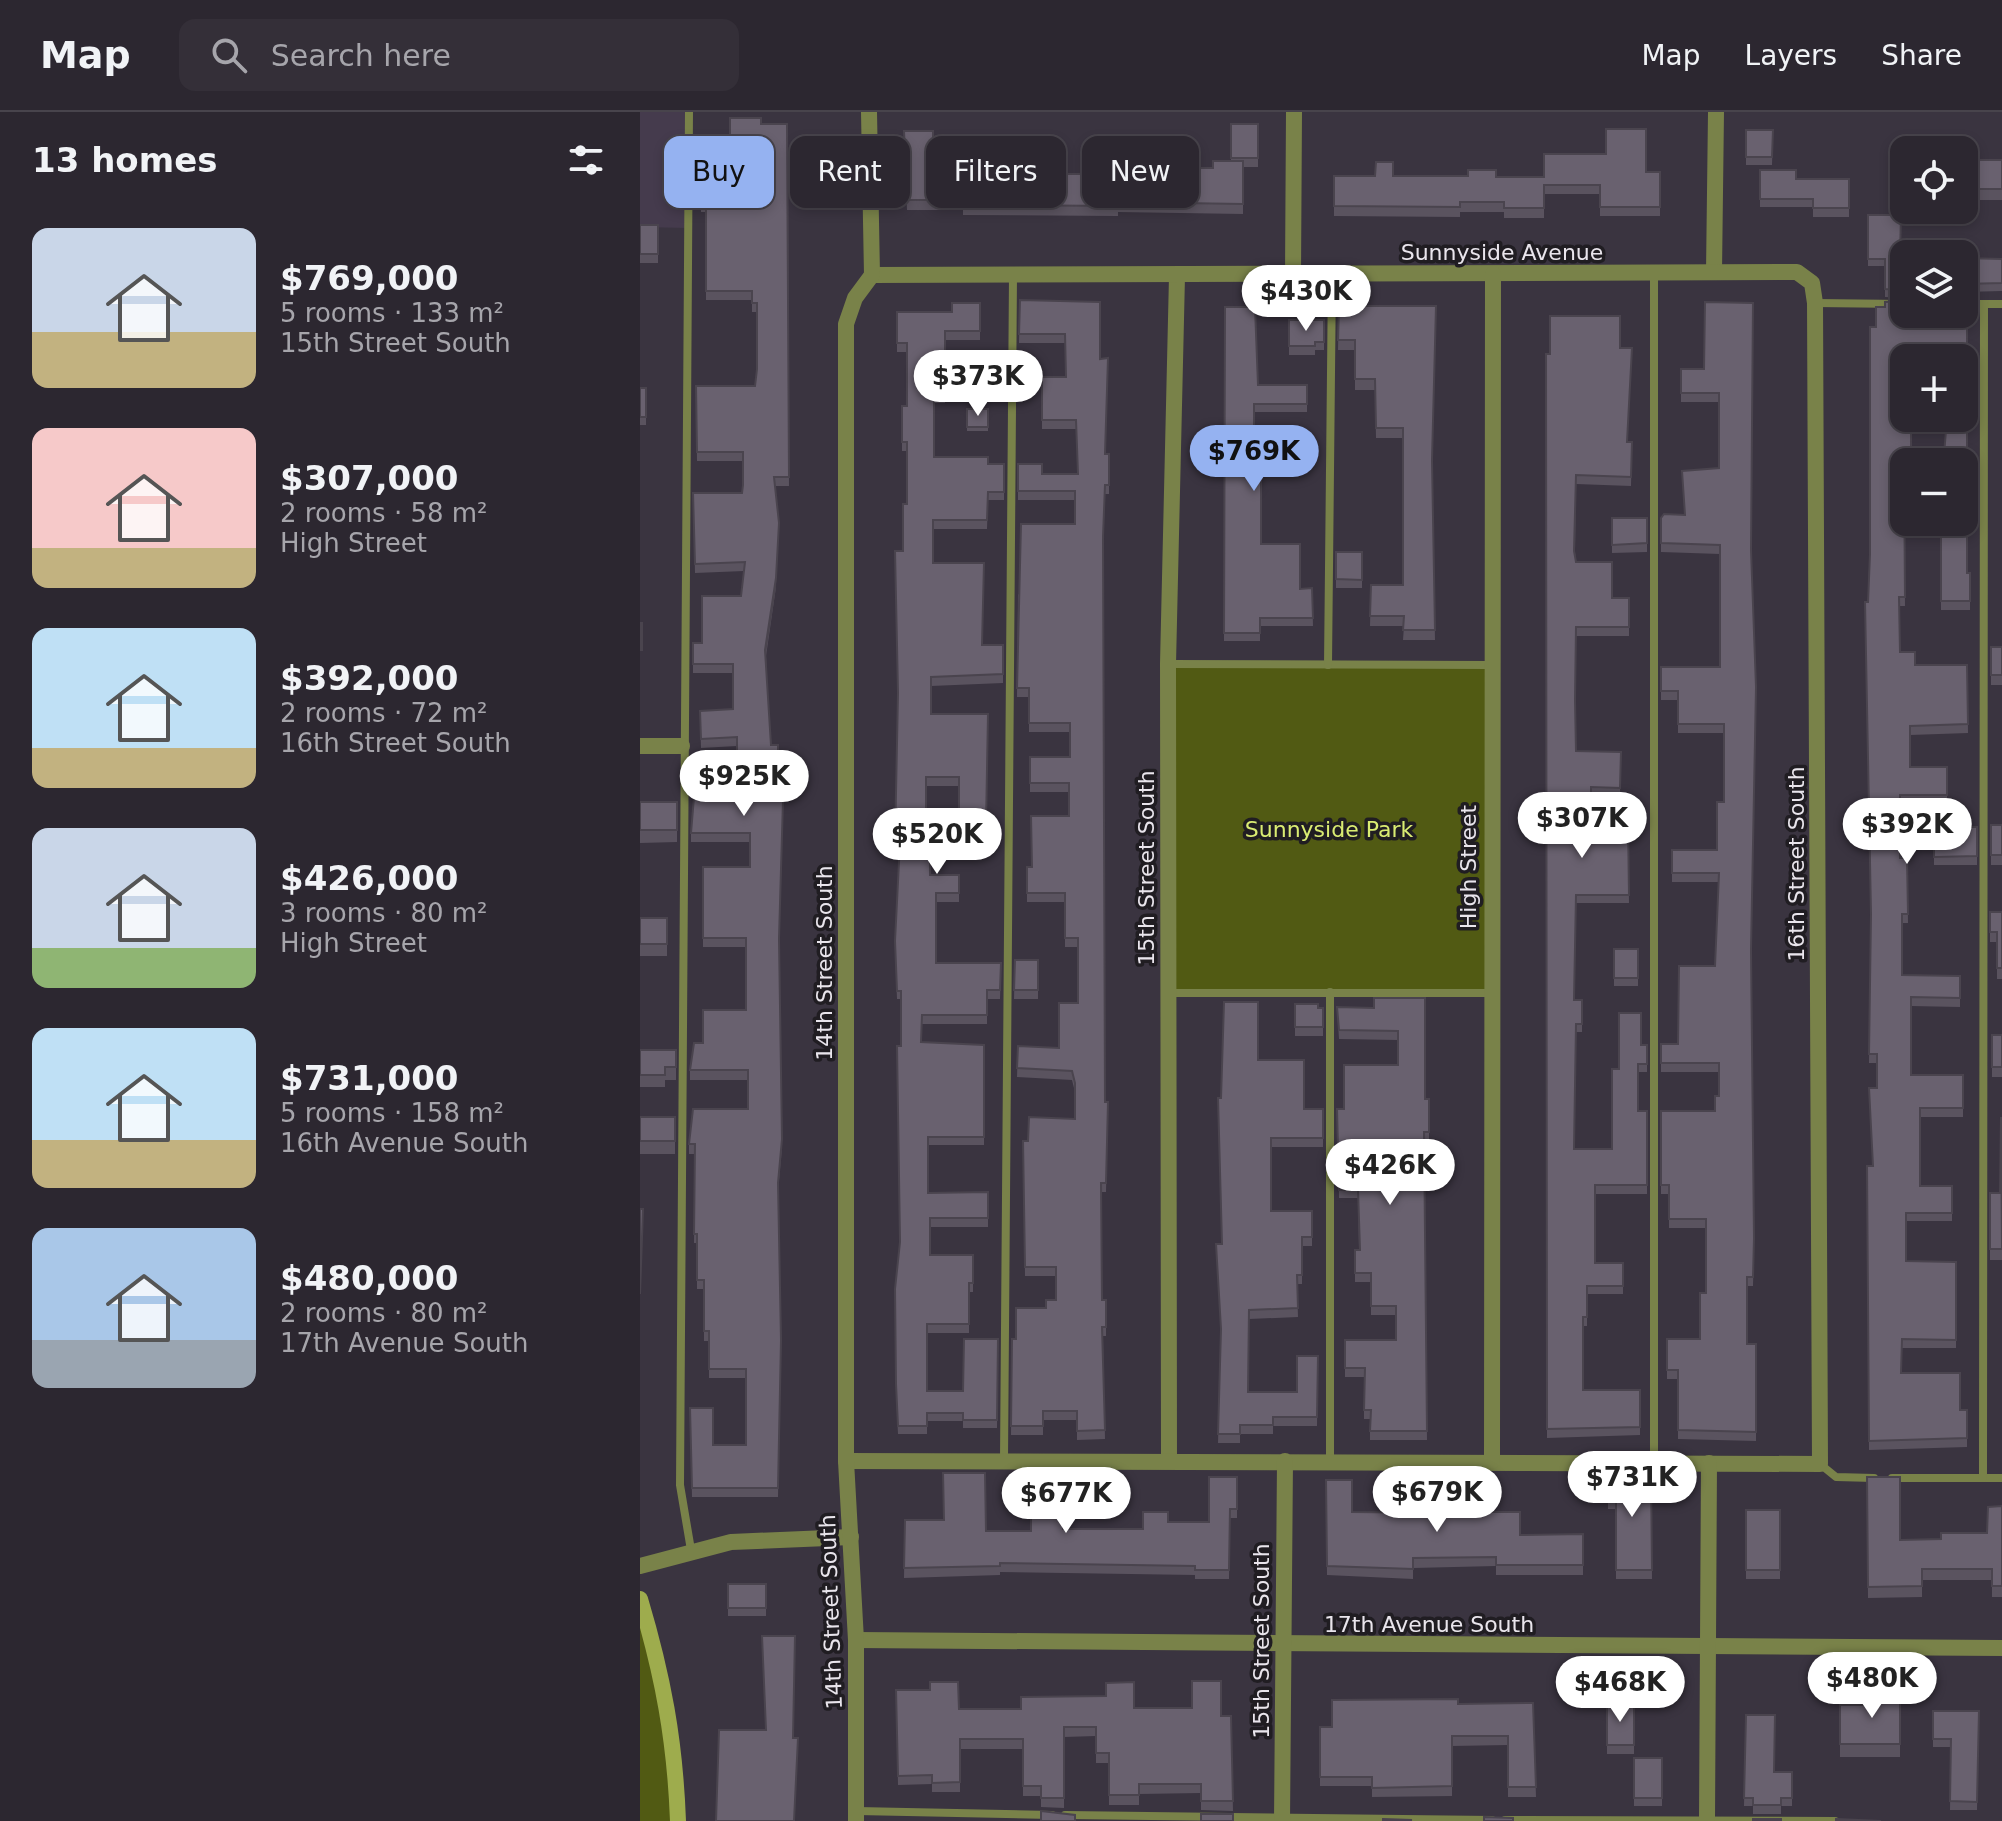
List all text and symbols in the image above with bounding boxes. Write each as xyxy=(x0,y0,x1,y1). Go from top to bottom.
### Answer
search box xyxy=(179,19,739,91)
text: Map xyxy=(40,33,131,77)
icon: search xyxy=(207,33,251,77)
text: Search here xyxy=(271,38,451,73)
text: Map xyxy=(1641,39,1701,72)
text: Layers xyxy=(1745,39,1837,72)
text: Share xyxy=(1881,39,1962,72)
chip: Buy xyxy=(664,136,774,208)
chip: Rent xyxy=(790,136,910,208)
chip: Filters xyxy=(926,136,1066,208)
chip: New xyxy=(1082,136,1199,208)
map controls xyxy=(1890,136,1978,536)
button: locate xyxy=(1890,136,1978,224)
icon: filters xyxy=(564,138,608,182)
text: 13 homes xyxy=(32,140,217,180)
street label: Sunnyside Avenue xyxy=(1401,240,1603,265)
button: layers xyxy=(1890,240,1978,328)
text: $769,000 xyxy=(280,258,459,298)
icon: home xyxy=(96,260,192,356)
pin: $430K xyxy=(1250,265,1362,333)
text: $430K xyxy=(1260,276,1352,306)
text: 5 rooms · 133 m² xyxy=(280,298,504,328)
text: 15th Street South xyxy=(280,328,511,358)
button: + xyxy=(1890,344,1978,432)
pin: $373K xyxy=(922,350,1034,418)
text: $373K xyxy=(932,361,1024,391)
pin: $769K xyxy=(1198,425,1310,493)
text: $769K xyxy=(1208,436,1300,466)
button: − xyxy=(1890,448,1978,536)
text: $307,000 xyxy=(280,458,459,498)
icon: home xyxy=(96,460,192,556)
text: 2 rooms · 58 m² xyxy=(280,498,488,528)
text: High Street xyxy=(280,528,427,558)
text: $392,000 xyxy=(280,658,459,698)
icon: home xyxy=(96,660,192,756)
text: 2 rooms · 72 m² xyxy=(280,698,488,728)
text: 16th Street South xyxy=(280,728,511,758)
pin: $925K xyxy=(688,750,800,818)
text: $925K xyxy=(698,761,790,791)
street label: 16th Street South xyxy=(1784,766,1809,962)
street label: 15th Street South xyxy=(1134,770,1159,966)
pin: $307K xyxy=(1526,792,1638,860)
pin: $392K xyxy=(1851,798,1963,866)
text: $307K xyxy=(1536,803,1628,833)
street label: High Street xyxy=(1456,804,1481,929)
pin: $520K xyxy=(881,808,993,876)
text: $392K xyxy=(1861,809,1953,839)
park label: Sunnyside Park xyxy=(1245,817,1413,842)
text: $520K xyxy=(891,819,983,849)
text: $426,000 xyxy=(280,858,459,898)
icon: home xyxy=(96,860,192,956)
street label: 14th Street South xyxy=(812,865,837,1061)
text: 3 rooms · 80 m² xyxy=(280,898,488,928)
text: High Street xyxy=(280,928,427,958)
text: $731,000 xyxy=(280,1058,459,1098)
icon: home xyxy=(96,1060,192,1156)
text: 5 rooms · 158 m² xyxy=(280,1098,504,1128)
text: 16th Avenue South xyxy=(280,1128,528,1158)
pin: $426K xyxy=(1334,1139,1446,1207)
text: $426K xyxy=(1344,1150,1436,1180)
text: $480,000 xyxy=(280,1258,459,1298)
icon: home xyxy=(96,1260,192,1356)
text: 2 rooms · 80 m² xyxy=(280,1298,488,1328)
text: 17th Avenue South xyxy=(280,1328,528,1358)
pin: $731K xyxy=(1576,1451,1688,1519)
text: $731K xyxy=(1586,1462,1678,1492)
pin: $679K xyxy=(1381,1466,1493,1534)
pin: $677K xyxy=(1010,1467,1122,1535)
text: $679K xyxy=(1391,1477,1483,1507)
text: $677K xyxy=(1020,1478,1112,1508)
street label: 14th Street South xyxy=(815,1514,847,1710)
street label: 15th Street South xyxy=(1249,1543,1274,1739)
street label: 17th Avenue South xyxy=(1324,1612,1534,1637)
pin: $480K xyxy=(1816,1652,1928,1720)
pin: $468K xyxy=(1564,1656,1676,1724)
text: $480K xyxy=(1826,1663,1918,1693)
text: $468K xyxy=(1574,1667,1666,1697)

